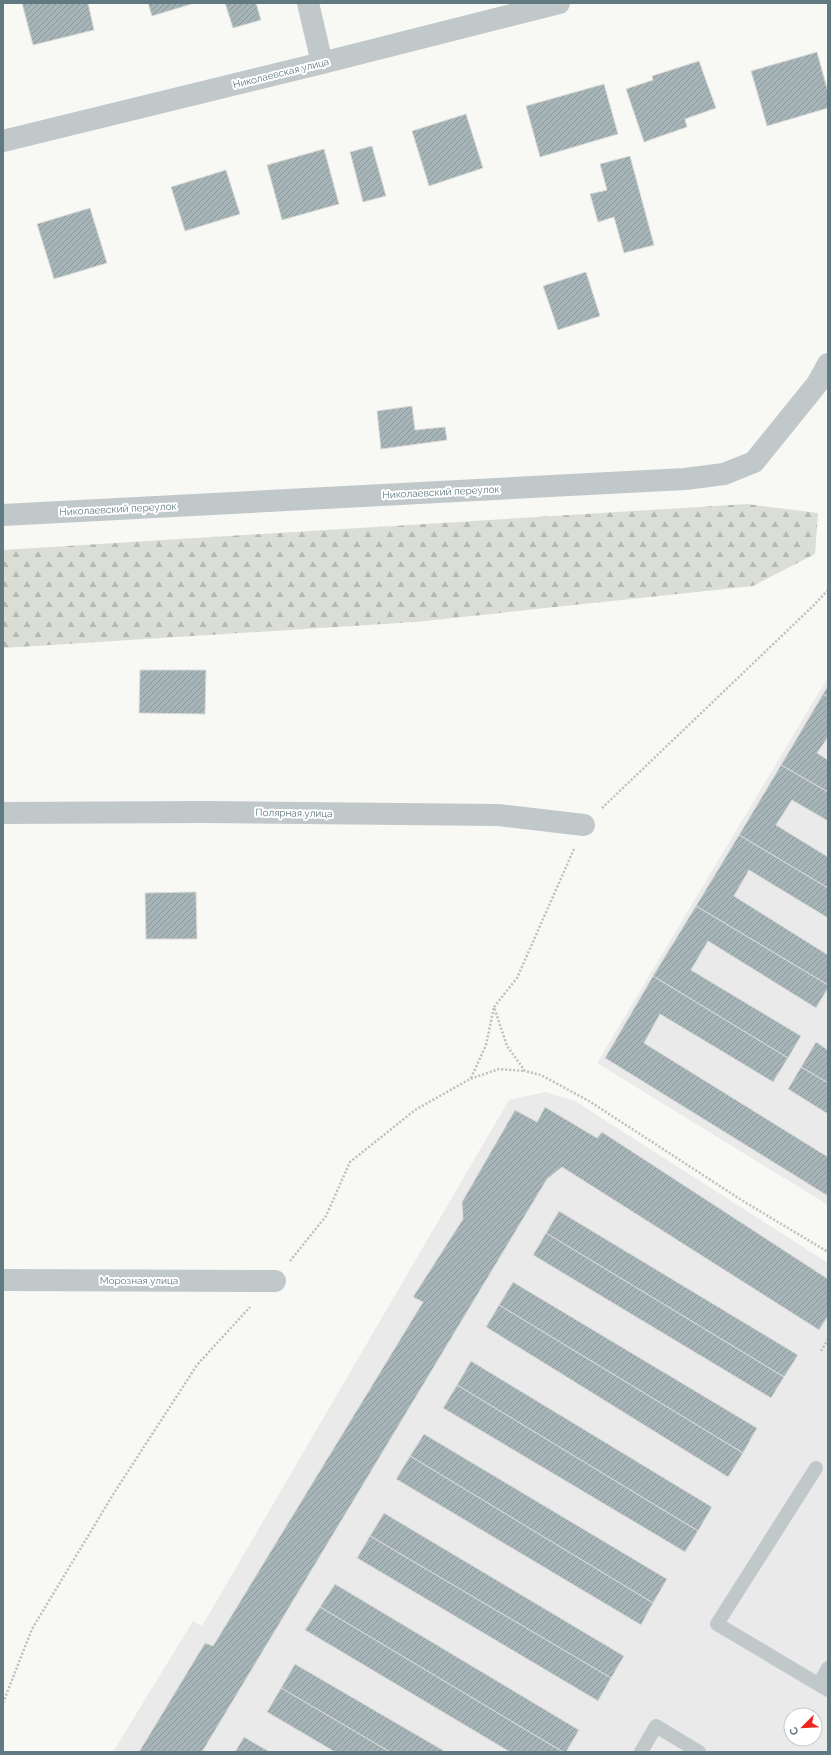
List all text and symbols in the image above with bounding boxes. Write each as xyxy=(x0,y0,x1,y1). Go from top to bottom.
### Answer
street label: Николаевская улица xyxy=(232,56,330,90)
street label: Николаевский переулок xyxy=(382,483,500,501)
street label: Николаевский переулок xyxy=(59,500,177,518)
street label: Полярная улица xyxy=(255,807,333,819)
street label: Морозная улица xyxy=(100,1275,178,1286)
north arrow xyxy=(783,1707,823,1747)
text: С xyxy=(787,1724,802,1737)

